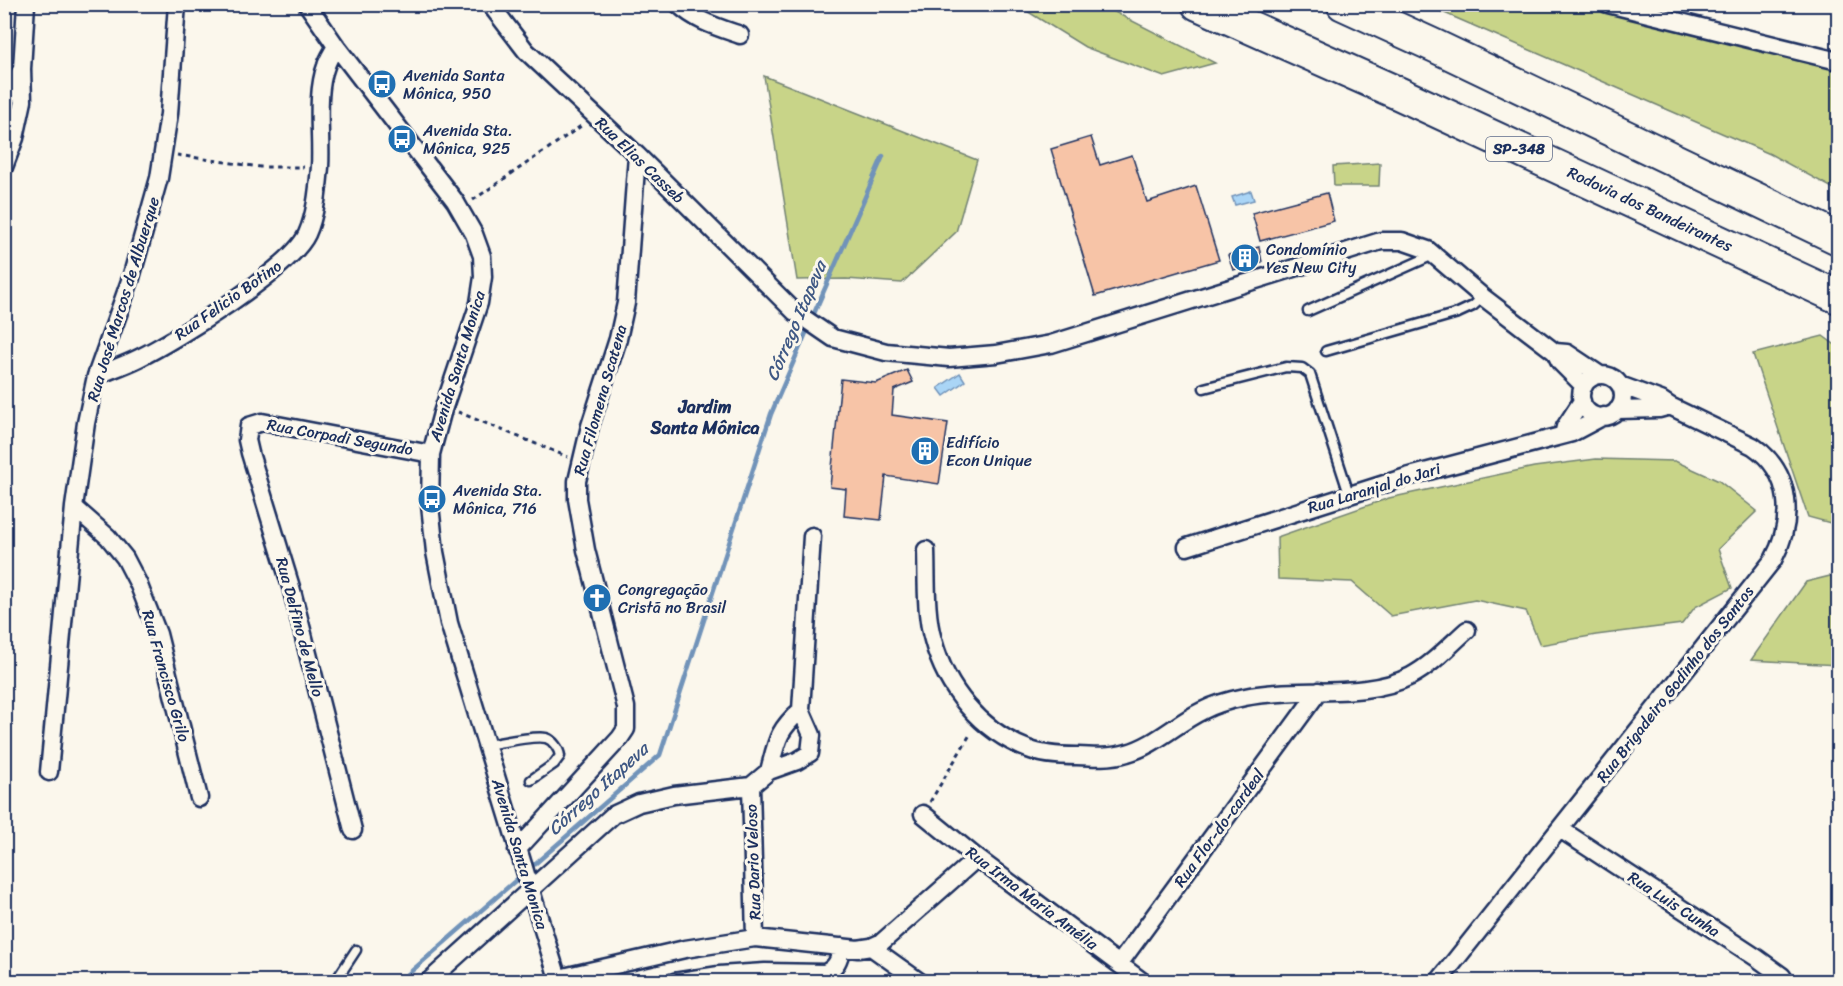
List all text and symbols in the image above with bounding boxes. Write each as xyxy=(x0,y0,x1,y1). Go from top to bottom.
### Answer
place label: Avenida Santa Mônica, 950 xyxy=(402,61,506,108)
bus stop icon: Avenida Santa Mônica, 950 xyxy=(366,68,398,100)
street label: Rua Elias Casseb xyxy=(588,109,692,211)
place label: Avenida Sta. Mônica, 925 xyxy=(422,116,513,163)
bus stop icon: Avenida Sta. Mônica, 925 xyxy=(386,123,418,155)
road number: SP-348 xyxy=(1486,137,1552,161)
street label: Rodovia dos Bandeirantes xyxy=(1562,158,1738,260)
street label: Rua José Marcos de Albuerque xyxy=(78,193,168,405)
place label: Condomínio Yes New City xyxy=(1266,235,1357,282)
building icon: Condomínio Yes New City xyxy=(1229,242,1261,274)
street label: Rua Felicio Botino xyxy=(168,252,288,348)
water label: Córrego Itapeva xyxy=(756,254,836,386)
street label: Avenida Santa Monica xyxy=(420,286,494,446)
street label: Rua Filomena Scatena xyxy=(565,321,635,479)
district label: Jardim Santa Mônica xyxy=(650,391,759,444)
street label: Rua Corpadi Segundo xyxy=(265,410,415,464)
place label: Edifício Econ Unique xyxy=(946,428,1032,475)
building icon: Edifício Econ Unique xyxy=(909,435,941,467)
street label: Rua Laranjal do Jari xyxy=(1304,454,1445,522)
place label: Avenida Sta. Mônica, 716 xyxy=(452,476,543,523)
bus stop icon: Avenida Sta. Mônica, 716 xyxy=(416,483,448,515)
street label: Rua Delfino de Mello xyxy=(267,554,333,700)
place label: Congregação Cristã no Brasil xyxy=(618,575,727,622)
street label: Rua Brigadeiro Godinho dos Santos xyxy=(1589,579,1762,789)
church icon: Congregação Cristã no Brasil xyxy=(581,582,613,614)
street label: Rua Francisco Grilo xyxy=(133,607,199,745)
water label: Córrego Itapeva xyxy=(540,733,658,844)
street label: Rua Flor-do-cardeal xyxy=(1166,762,1272,894)
street label: Avenida Santa Monica xyxy=(483,774,557,934)
street label: Rua Dario Veloso xyxy=(736,804,770,920)
street label: Rua Irma Maria Amélia xyxy=(959,838,1105,958)
street label: Rua Luis Cunha xyxy=(1622,863,1726,945)

